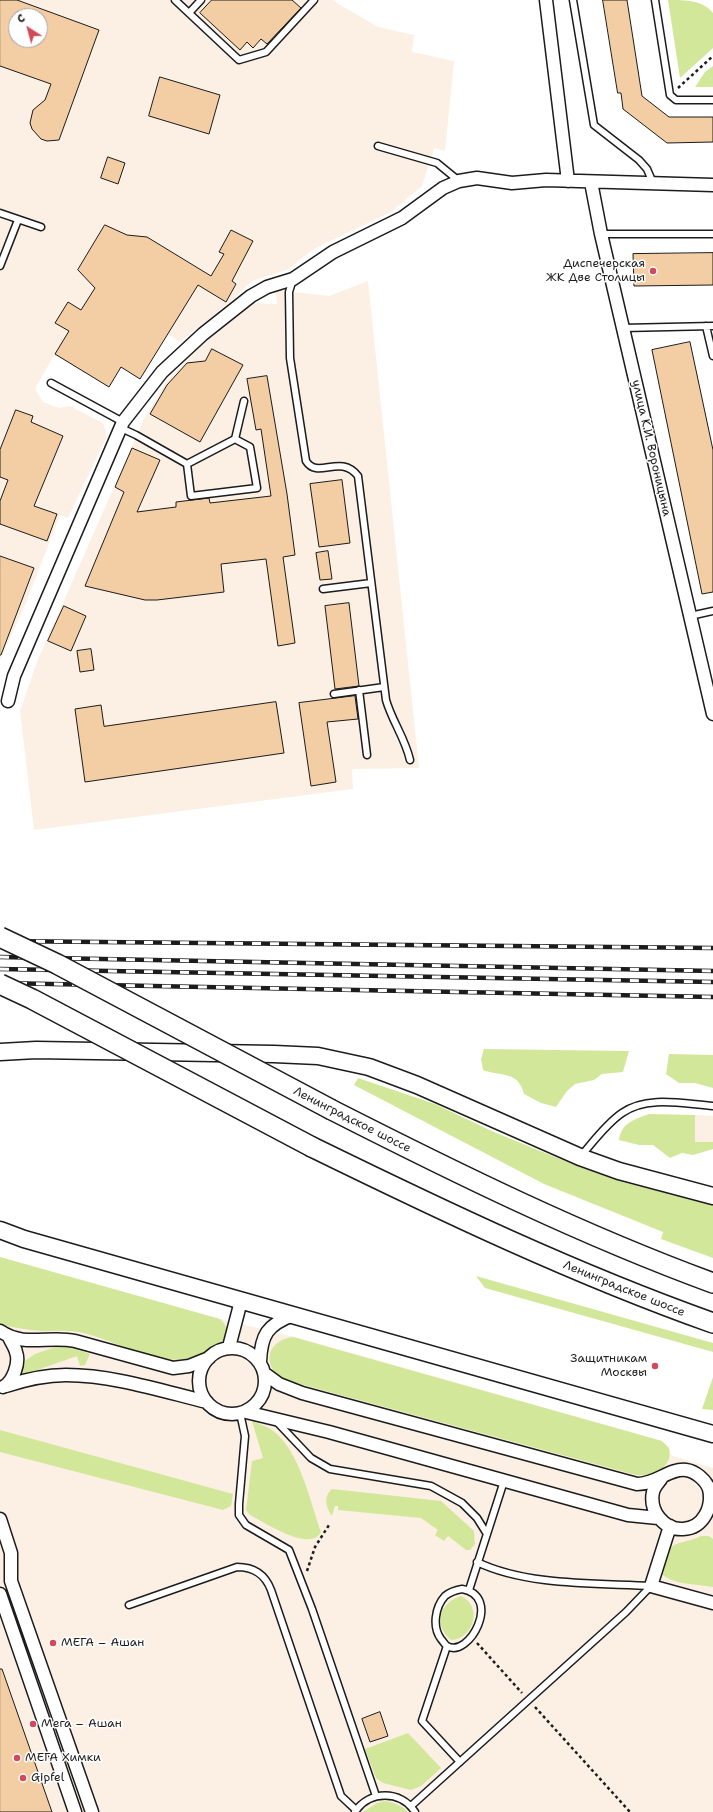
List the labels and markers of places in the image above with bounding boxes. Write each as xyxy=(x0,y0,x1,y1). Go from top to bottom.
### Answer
place label: Диспечерская ЖК Две Столицы xyxy=(546,257,645,285)
marker: Диспечерская ЖК Две Столицы xyxy=(648,266,658,276)
place label: Защитникам Москвы xyxy=(570,1352,647,1380)
marker: Защитникам Москвы xyxy=(650,1361,660,1371)
place label: МЕГА – Ашан xyxy=(61,1636,144,1650)
marker: МЕГА – Ашан xyxy=(48,1638,58,1648)
place label: Мега – Ашан xyxy=(41,1717,122,1731)
marker: Мега – Ашан xyxy=(28,1719,38,1729)
place label: МЕГА Химки xyxy=(25,1751,101,1765)
marker: МЕГА Химки xyxy=(12,1753,22,1763)
place label: Gipfel xyxy=(31,1771,64,1785)
marker: Gipfel xyxy=(18,1773,28,1783)

